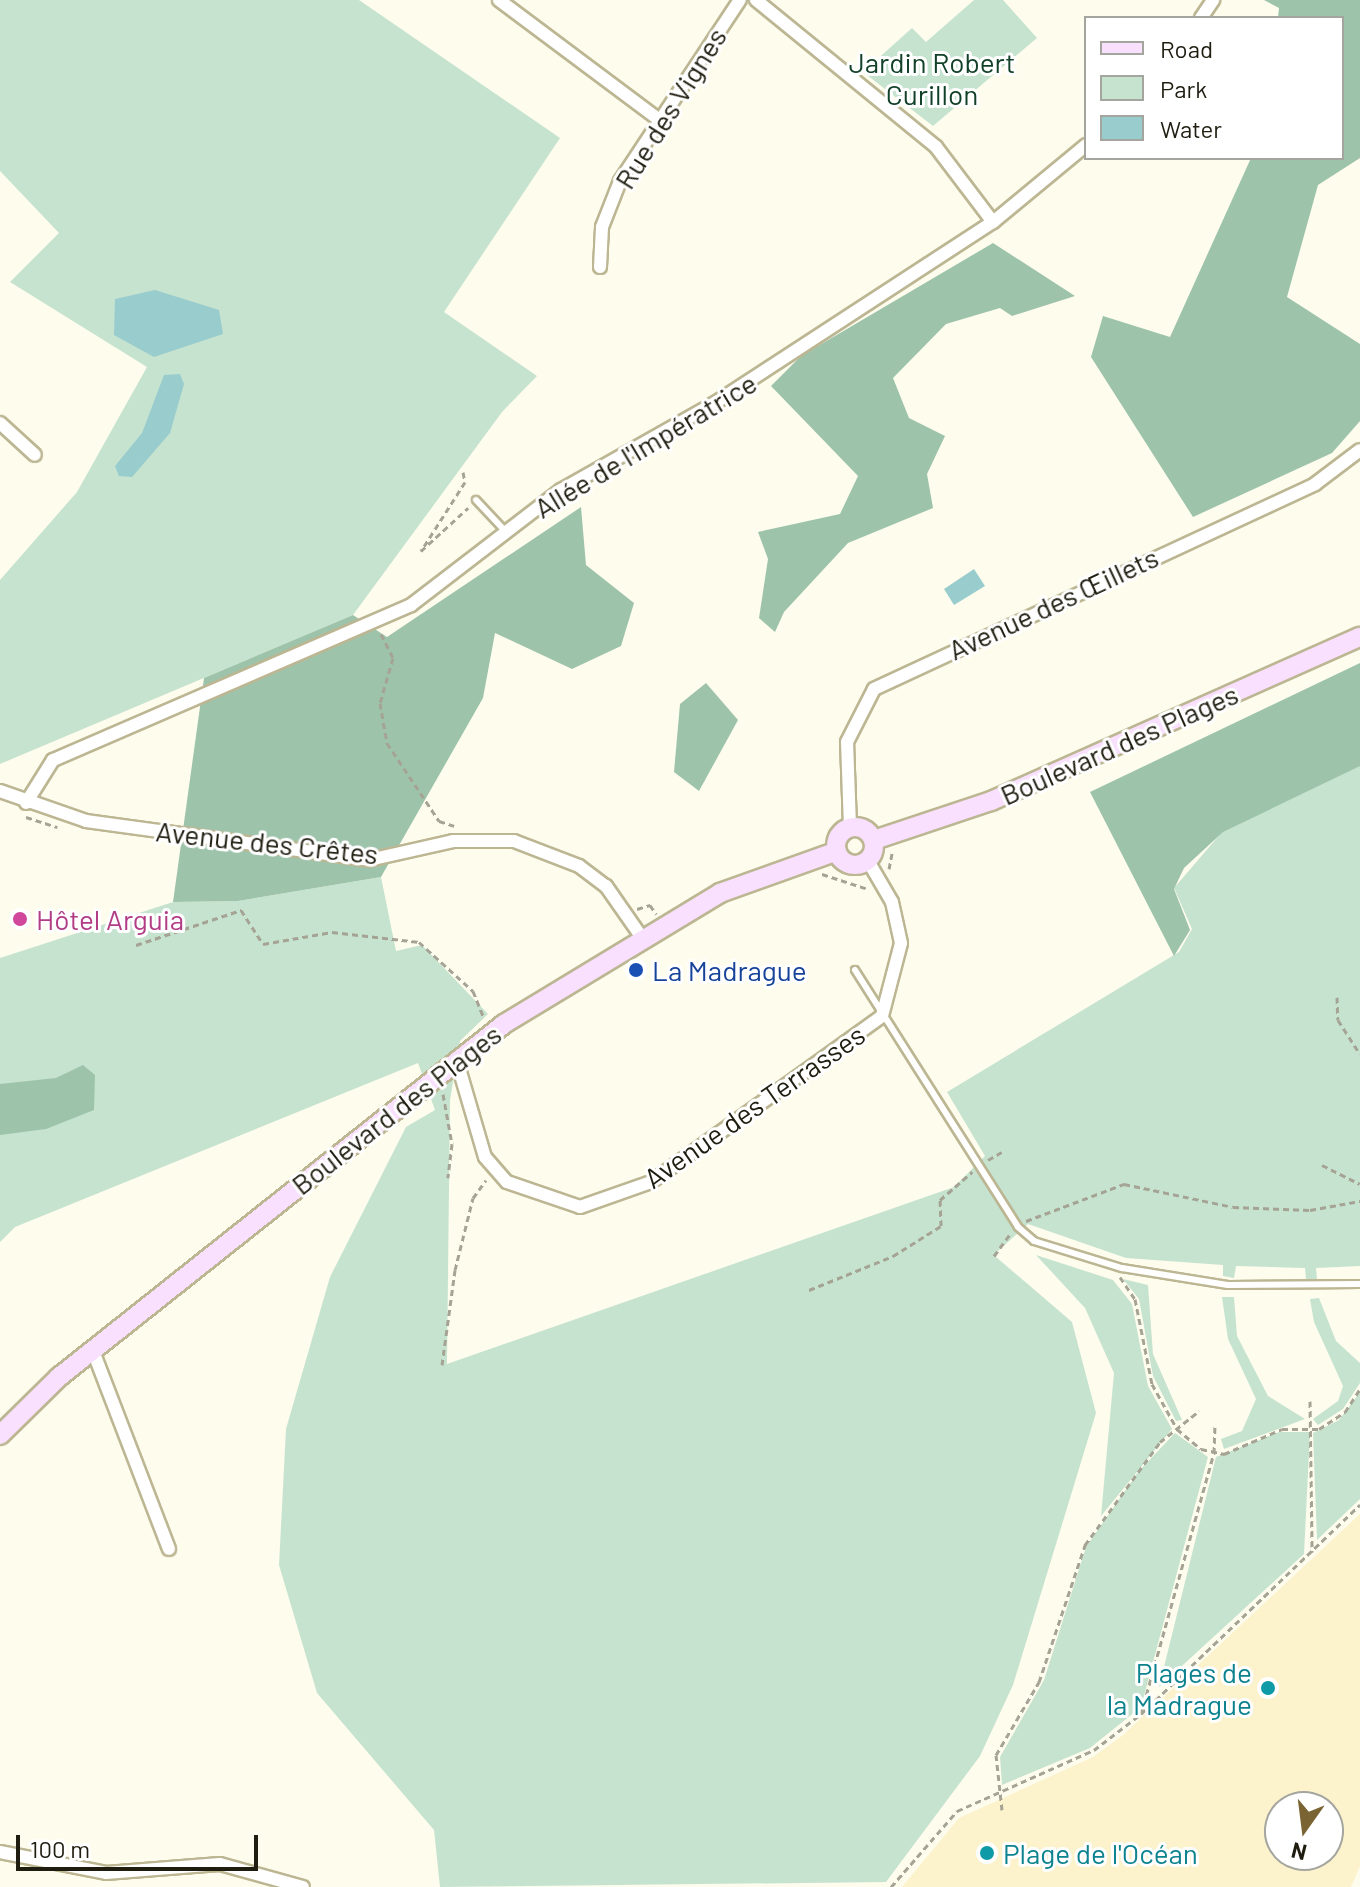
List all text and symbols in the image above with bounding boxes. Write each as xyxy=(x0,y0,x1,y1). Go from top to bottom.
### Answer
legend xyxy=(1084,16,1344,160)
street label: Rue des Vignes xyxy=(607,21,733,195)
text: Road xyxy=(1160,34,1213,63)
park label: Jardin Robert Curillon xyxy=(849,45,1015,111)
text: Park xyxy=(1160,74,1207,103)
text: Water xyxy=(1160,114,1222,143)
street label: Allée de l'Impératrice xyxy=(528,365,762,525)
street label: Avenue des Œillets xyxy=(943,540,1163,666)
street label: Boulevard des Plages xyxy=(995,676,1243,812)
street label: Avenue des Crêtes xyxy=(154,814,380,870)
place label: Hôtel Arguia xyxy=(36,902,184,936)
marker: Hôtel Arguia xyxy=(11,910,29,928)
place label: La Madrague xyxy=(652,953,807,987)
marker: La Madrague xyxy=(627,961,645,979)
street label: Boulevard des Plages xyxy=(285,1017,507,1201)
street label: Avenue des Terrasses xyxy=(637,1017,871,1195)
place label: Plages de la Madrague xyxy=(1107,1655,1252,1721)
marker: Plages de la Madrague xyxy=(1259,1679,1277,1697)
north arrow xyxy=(1264,1791,1344,1871)
scale bar xyxy=(20,1819,262,1869)
text: 100 m xyxy=(30,1834,90,1863)
place label: Plage de l'Océan xyxy=(1003,1836,1198,1870)
text: N xyxy=(1288,1838,1309,1867)
marker: Plage de l'Océan xyxy=(978,1844,996,1862)

